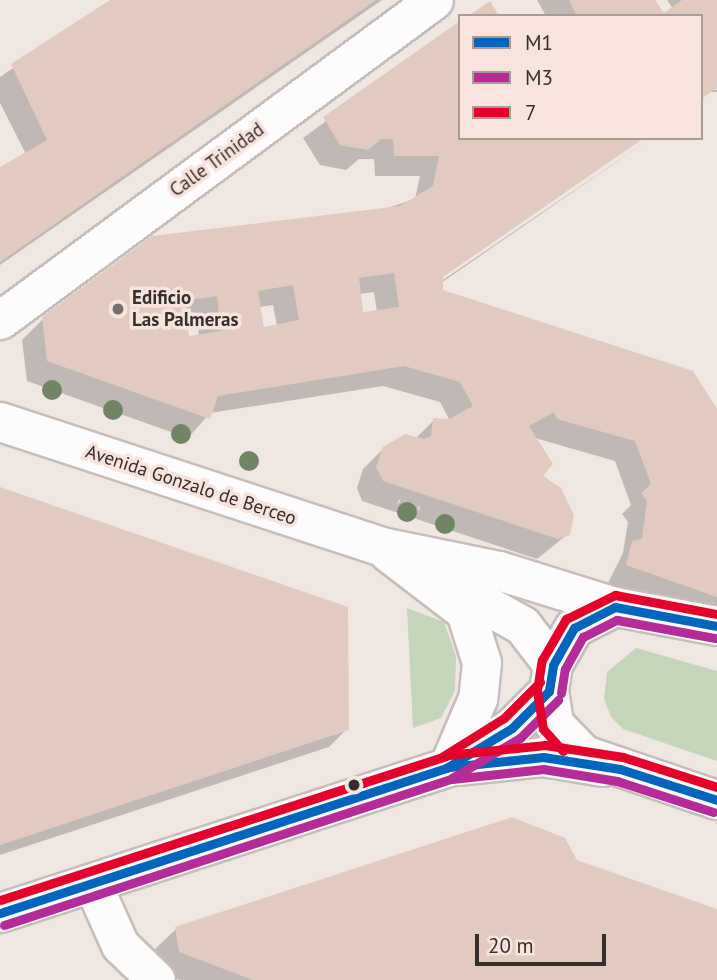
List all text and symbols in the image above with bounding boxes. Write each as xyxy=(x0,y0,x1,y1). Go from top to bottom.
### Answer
legend xyxy=(458,14,703,140)
text: M1 xyxy=(525,29,553,56)
text: M3 xyxy=(525,64,553,91)
text: 7 xyxy=(525,99,536,126)
street label: Calle Trinidad xyxy=(165,118,269,202)
place label: Edificio Las Palmeras xyxy=(132,287,238,331)
marker: Edificio Las Palmeras xyxy=(110,301,126,317)
street label: Avenida Gonzalo de Berceo xyxy=(83,440,299,530)
unlabelled marker xyxy=(347,778,361,792)
scale bar xyxy=(479,920,610,964)
text: 20 m xyxy=(488,932,534,959)

